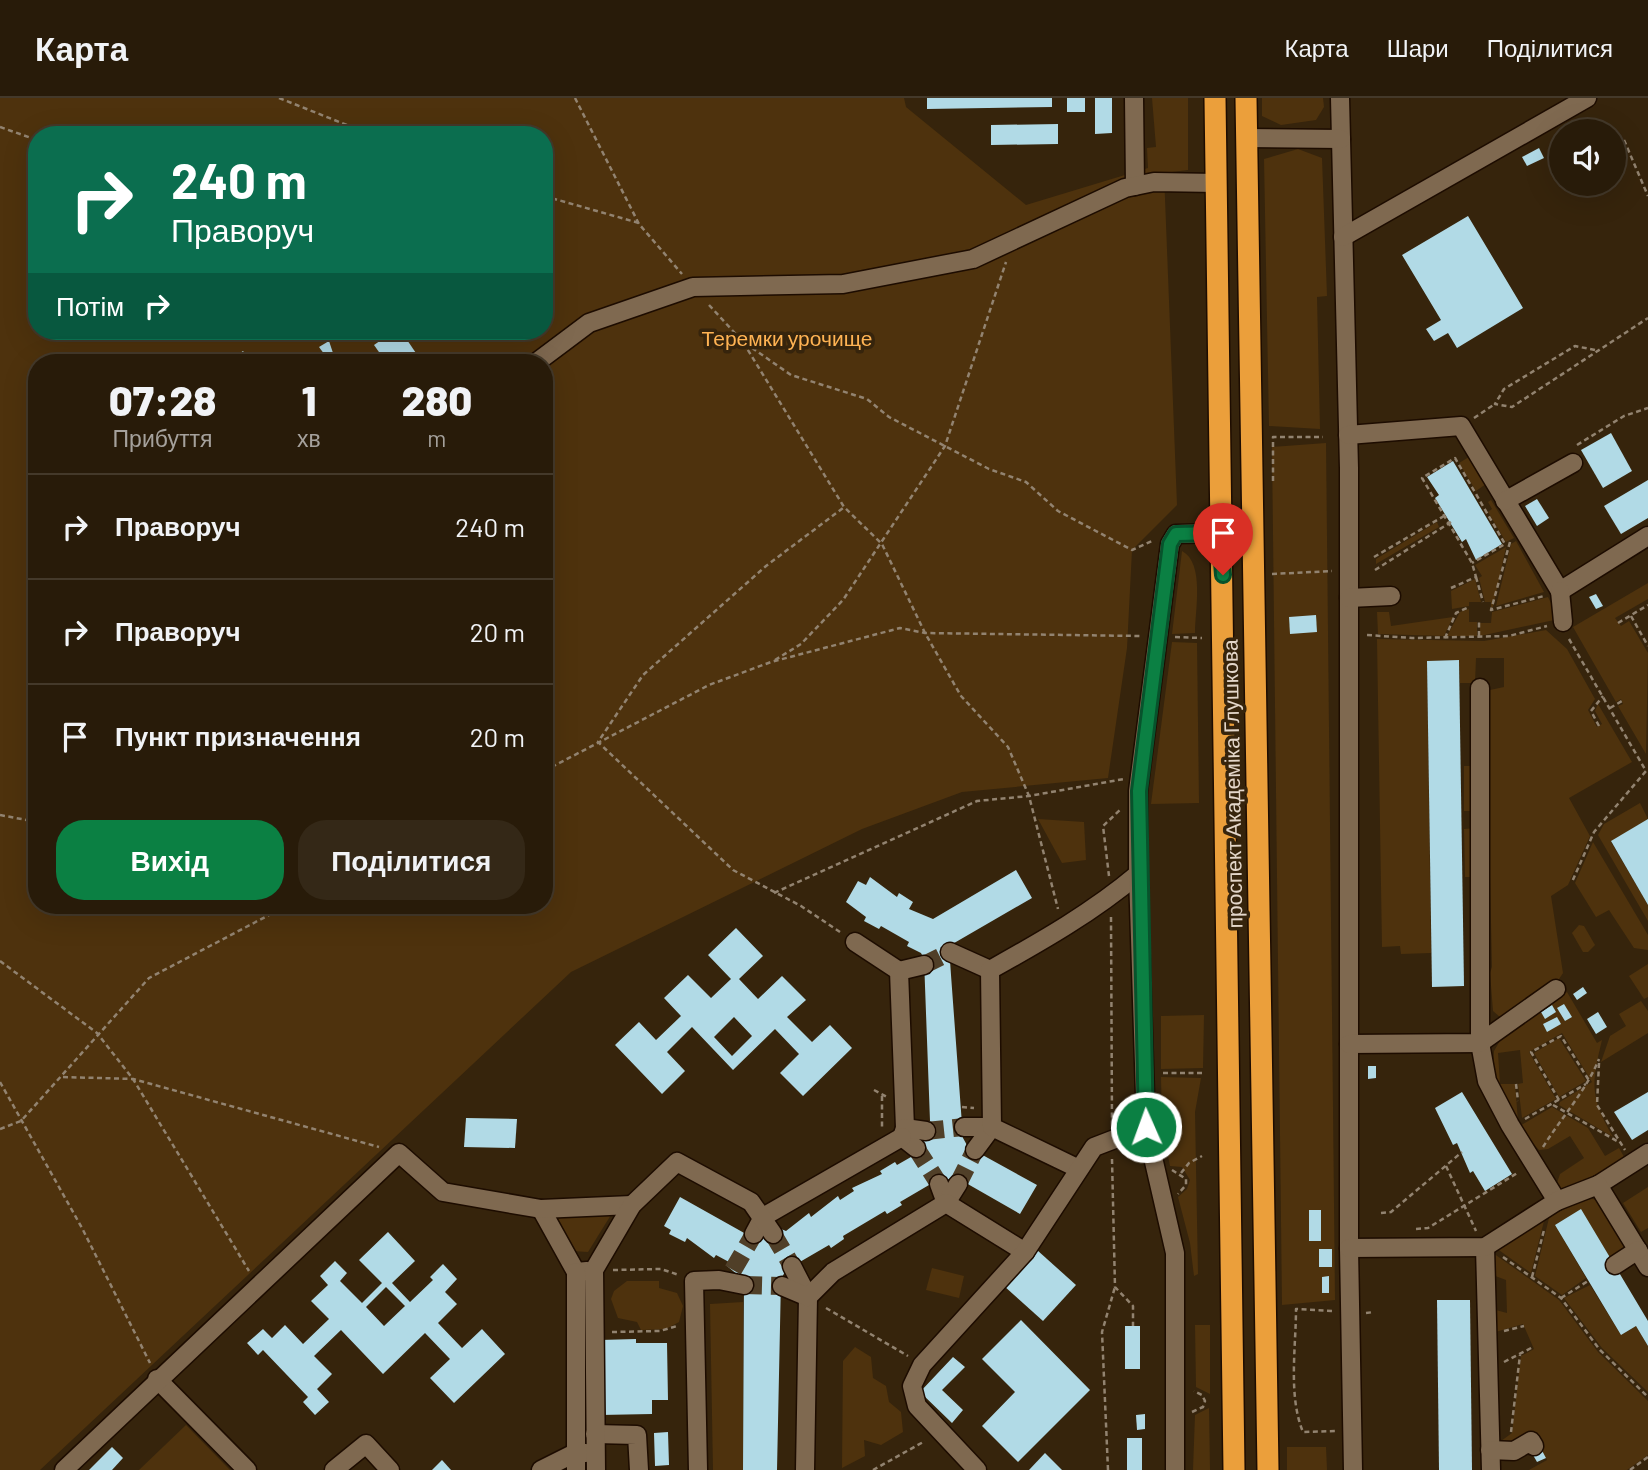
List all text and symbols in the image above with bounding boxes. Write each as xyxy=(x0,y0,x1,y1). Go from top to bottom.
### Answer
text: Карта xyxy=(35,28,128,68)
text: Карта xyxy=(1284,33,1349,62)
text: Шари xyxy=(1387,33,1449,62)
text: Поділитися xyxy=(1487,33,1613,62)
map controls xyxy=(1549,119,1626,196)
button: sound xyxy=(1549,119,1626,196)
text: 240 m xyxy=(171,150,307,209)
icon: right xyxy=(56,154,147,245)
text: Праворуч xyxy=(171,210,314,248)
icon: right xyxy=(138,287,176,325)
text: Потім xyxy=(56,290,124,321)
park label: Теремки урочище xyxy=(702,325,872,350)
text: 07:28 xyxy=(109,374,216,424)
text: 1 xyxy=(301,374,316,424)
text: 280 xyxy=(401,374,472,424)
text: Прибуття xyxy=(113,424,212,452)
text: хв xyxy=(297,424,321,452)
text: m xyxy=(427,424,446,452)
pin xyxy=(1193,503,1253,575)
icon: right xyxy=(56,508,94,546)
text: Праворуч xyxy=(115,510,241,541)
text: 240 m xyxy=(455,511,525,542)
icon: arrive xyxy=(1204,514,1242,552)
icon: right xyxy=(56,613,94,651)
text: Праворуч xyxy=(115,615,241,646)
text: 20 m xyxy=(470,616,525,647)
street label: проспект Академіка Глушкова xyxy=(1216,639,1247,929)
icon: arrive xyxy=(56,718,94,756)
text: Пункт призначення xyxy=(115,720,361,751)
text: 20 m xyxy=(470,721,525,752)
button: Вихід xyxy=(56,820,284,900)
button: Поділитися xyxy=(298,820,525,900)
position arrow xyxy=(1109,1090,1183,1164)

